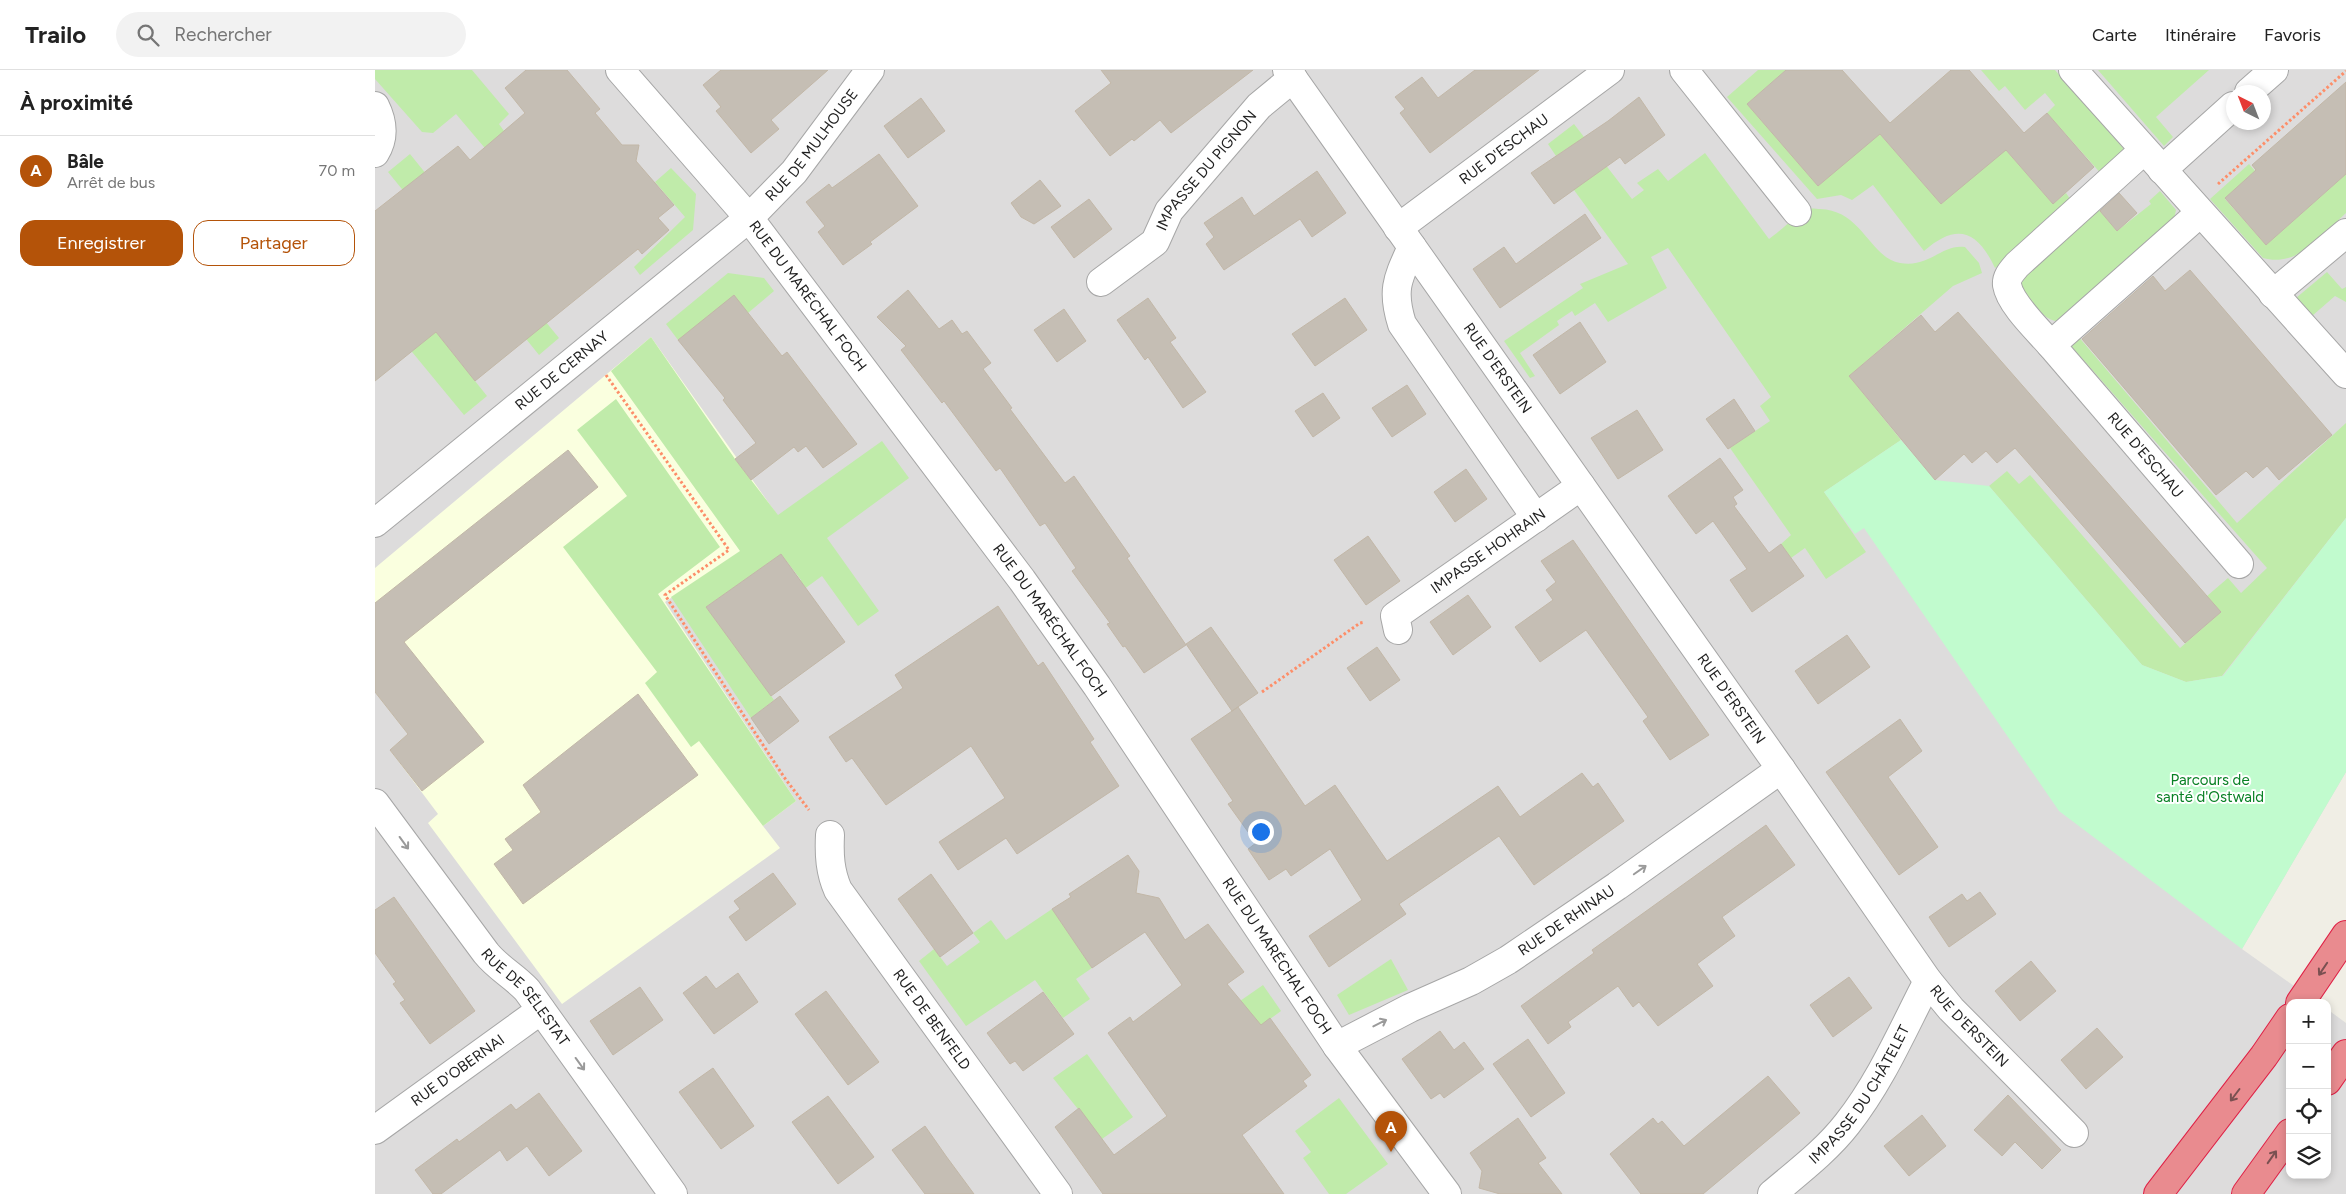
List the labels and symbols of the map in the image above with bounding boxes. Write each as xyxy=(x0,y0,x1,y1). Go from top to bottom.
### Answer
street label: RUE DE MULHOUSE xyxy=(762,85,862,205)
north arrow xyxy=(2226,85,2271,130)
street label: IMPASSE DU PIGNON xyxy=(1152,106,1260,233)
street label: RUE D'ESCHAU xyxy=(1456,110,1552,188)
street label: RUE DU MARÉCHAL FOCH xyxy=(745,217,870,375)
street label: RUE D'ERSTEIN xyxy=(1460,319,1536,417)
street label: RUE DE CERNAY xyxy=(511,327,612,414)
street label: RUE D'ESCHAU xyxy=(2104,409,2187,501)
street label: IMPASSE HOHRAIN xyxy=(1427,505,1549,597)
street label: RUE DU MARÉCHAL FOCH xyxy=(989,540,1111,701)
street label: RUE D'ERSTEIN xyxy=(1693,650,1769,747)
park label: Parcours de santé d'Ostwald xyxy=(2156,771,2264,806)
your location xyxy=(1248,819,1274,845)
one-way arrow xyxy=(399,836,409,850)
one-way arrow xyxy=(1633,865,1647,875)
street label: RUE DU MARÉCHAL FOCH xyxy=(1218,874,1335,1038)
street label: RUE DE RHINAU xyxy=(1515,881,1618,960)
street label: RUE DE SÉLESTAT xyxy=(477,945,574,1050)
one-way arrow xyxy=(2318,961,2328,975)
street label: RUE DE BENFELD xyxy=(889,965,974,1074)
street label: RUE D'ERSTEIN xyxy=(1926,981,2012,1071)
one-way arrow xyxy=(1372,1018,1387,1027)
street label: IMPASSE DU CHÂTELET xyxy=(1805,1021,1914,1168)
street label: RUE D'OBERNAI xyxy=(407,1030,508,1110)
one-way arrow xyxy=(575,1057,585,1071)
one-way arrow xyxy=(2229,1088,2240,1101)
pin: A xyxy=(1375,1111,1407,1152)
one-way arrow xyxy=(2267,1151,2278,1165)

